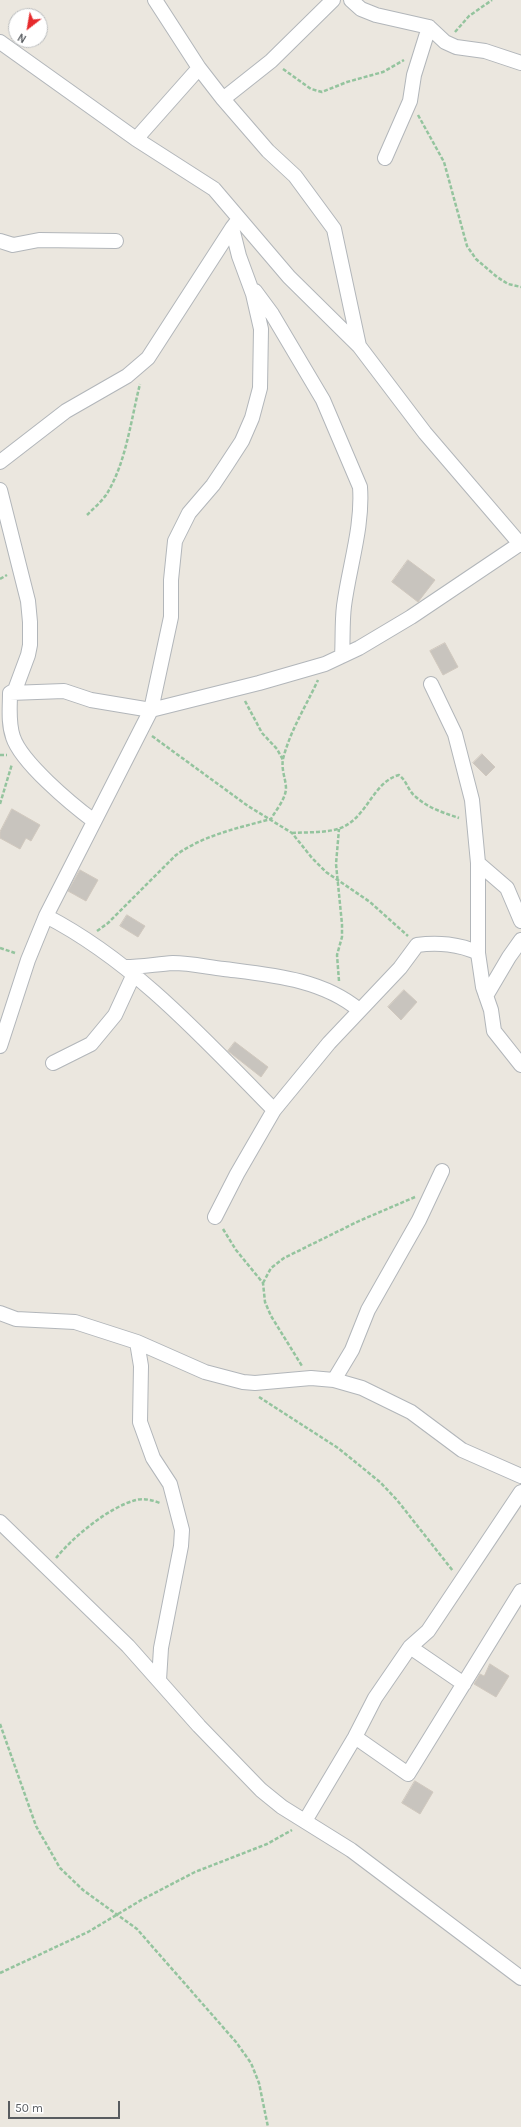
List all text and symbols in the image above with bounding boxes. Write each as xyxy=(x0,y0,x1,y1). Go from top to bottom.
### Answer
north arrow xyxy=(8,8,48,48)
text: N xyxy=(15,30,29,45)
scale bar xyxy=(10,2093,122,2119)
text: 50 m xyxy=(15,2101,43,2115)

